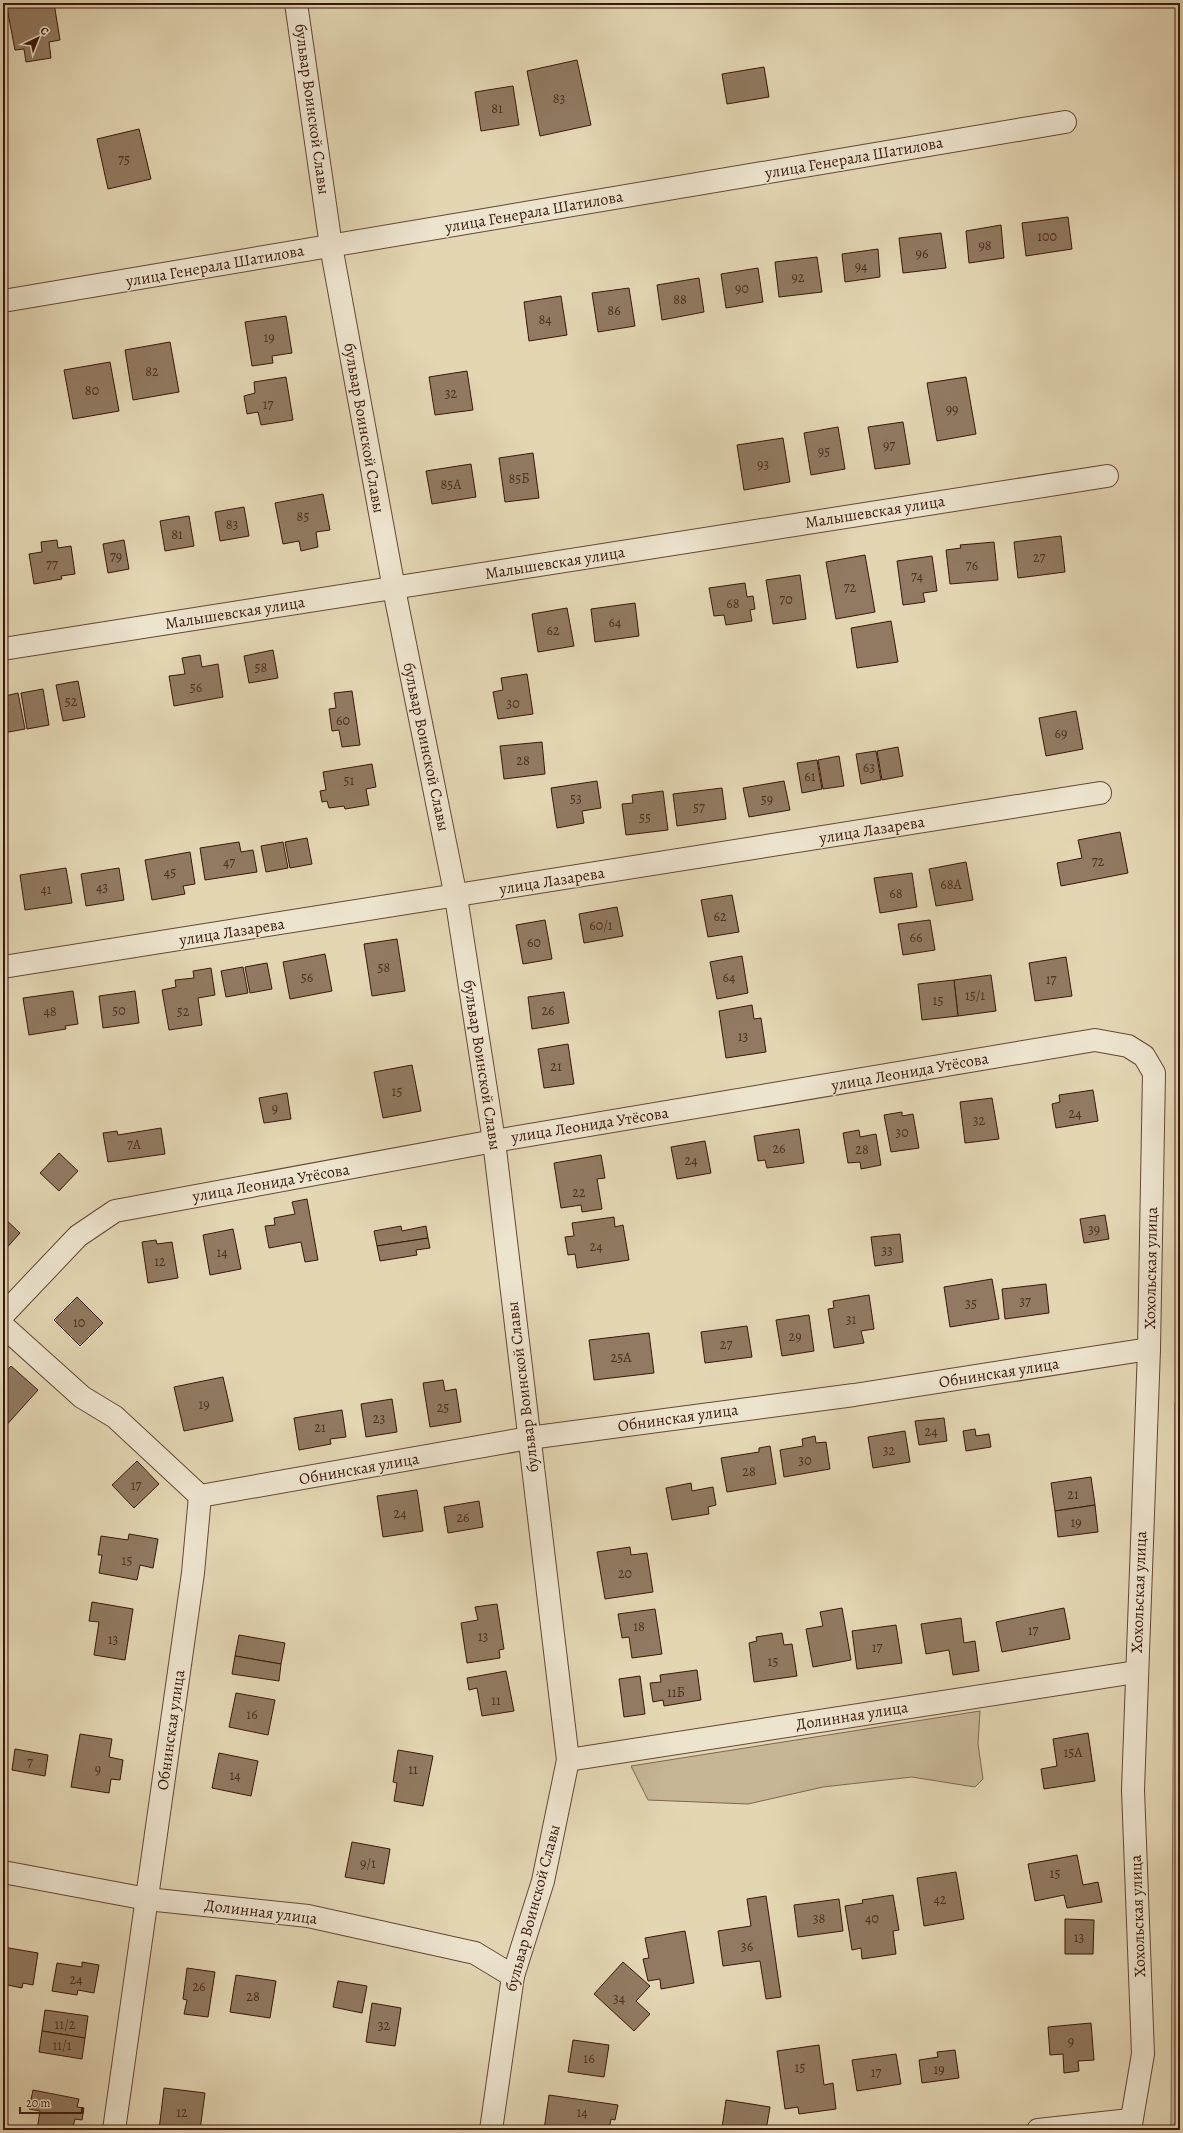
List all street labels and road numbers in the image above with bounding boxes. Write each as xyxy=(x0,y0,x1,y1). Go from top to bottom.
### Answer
street label: бульвар Воинской Славы xyxy=(289,22,335,196)
street label: улица Генерала Шатилова xyxy=(762,131,945,185)
street label: улица Генерала Шатилова xyxy=(442,185,625,239)
street label: улица Генерала Шатилова xyxy=(123,239,306,293)
street label: бульвар Воинской Славы xyxy=(338,341,390,515)
street label: Малышевская улица xyxy=(803,490,947,534)
street label: Малышевская улица xyxy=(483,541,627,585)
street label: Малышевская улица xyxy=(163,591,307,635)
street label: бульвар Воинской Славы xyxy=(397,660,455,834)
street label: улица Лазарева xyxy=(817,811,927,849)
street label: улица Лазарева xyxy=(497,862,607,900)
street label: улица Лазарева xyxy=(177,913,287,951)
street label: бульвар Воинской Славы xyxy=(458,978,506,1152)
street label: улица Леонида Утёсова xyxy=(829,1047,991,1097)
street label: улица Леонида Утёсова xyxy=(509,1102,671,1148)
street label: улица Леонида Утёсова xyxy=(190,1158,352,1208)
street label: Хохольская улица xyxy=(1139,1206,1163,1329)
street label: бульвар Воинской Славы xyxy=(502,1300,544,1474)
street label: Обнинская улица xyxy=(937,1353,1061,1393)
street label: Обнинская улица xyxy=(616,1399,740,1437)
street label: Обнинская улица xyxy=(297,1448,421,1490)
street label: Хохольская улица xyxy=(1126,1530,1152,1654)
street label: Обнинская улица xyxy=(152,1668,190,1792)
street label: Долинная улица xyxy=(794,1696,910,1736)
street label: бульвар Воинской Славы xyxy=(500,1822,566,1994)
street label: Хохольская улица xyxy=(1125,1854,1151,1978)
street label: Долинная улица xyxy=(203,1894,319,1930)

